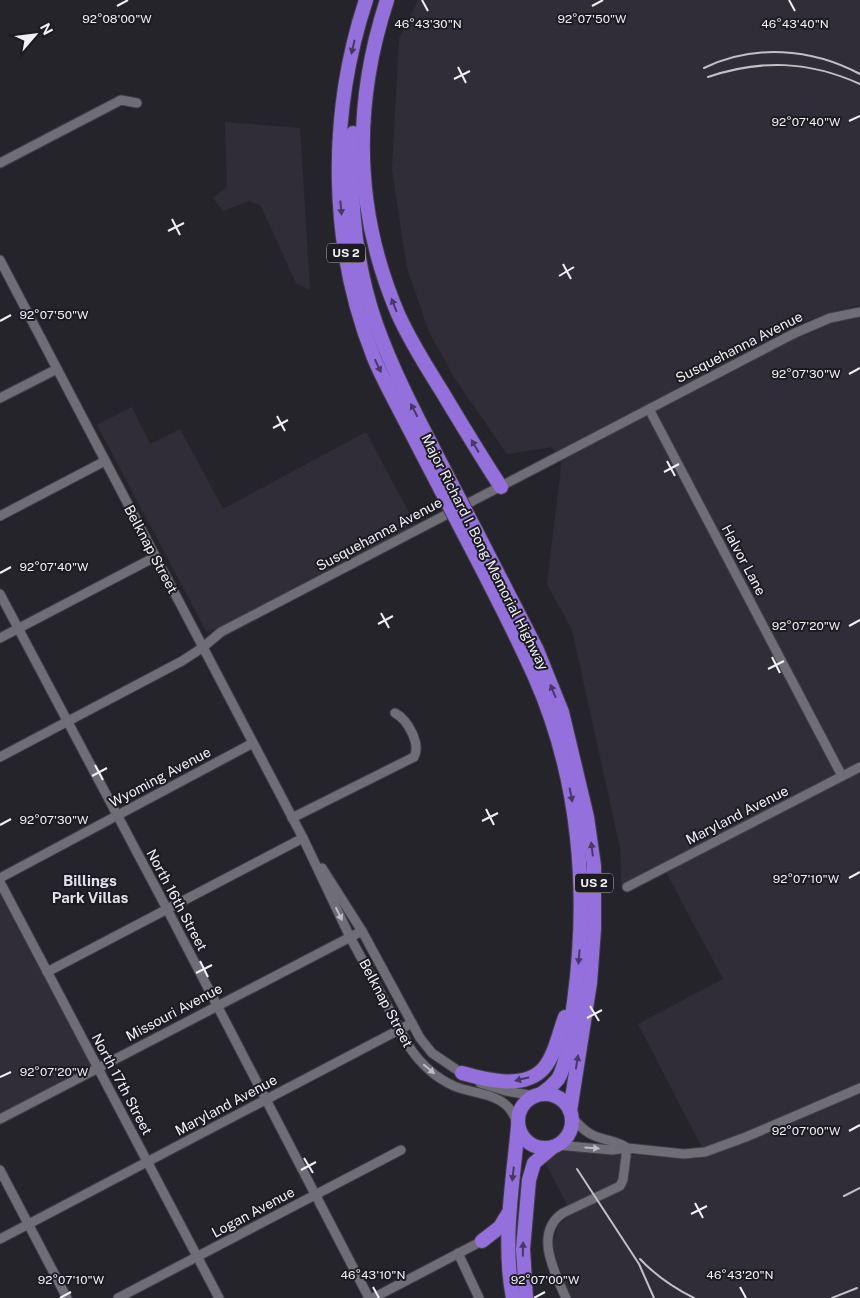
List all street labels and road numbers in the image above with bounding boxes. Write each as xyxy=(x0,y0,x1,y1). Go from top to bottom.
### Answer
road number: US 2 xyxy=(327,244,365,262)
street label: Susquehanna Avenue xyxy=(673,308,805,386)
street label: Major Richard I. Bong Memorial Highway xyxy=(418,431,552,673)
street label: Susquehanna Avenue xyxy=(313,494,445,574)
street label: Belknap Street xyxy=(121,502,181,596)
street label: Halvor Lane xyxy=(719,522,769,598)
street label: Wyoming Avenue xyxy=(107,743,214,810)
street label: Maryland Avenue xyxy=(683,782,791,848)
street label: North 16th Street xyxy=(143,846,211,954)
road number: US 2 xyxy=(575,874,613,892)
street label: Belknap Street xyxy=(356,956,416,1050)
street label: Missouri Avenue xyxy=(123,980,225,1044)
street label: North 17th Street xyxy=(89,1031,155,1137)
street label: Maryland Avenue xyxy=(172,1071,280,1139)
street label: Logan Avenue xyxy=(209,1183,297,1241)

